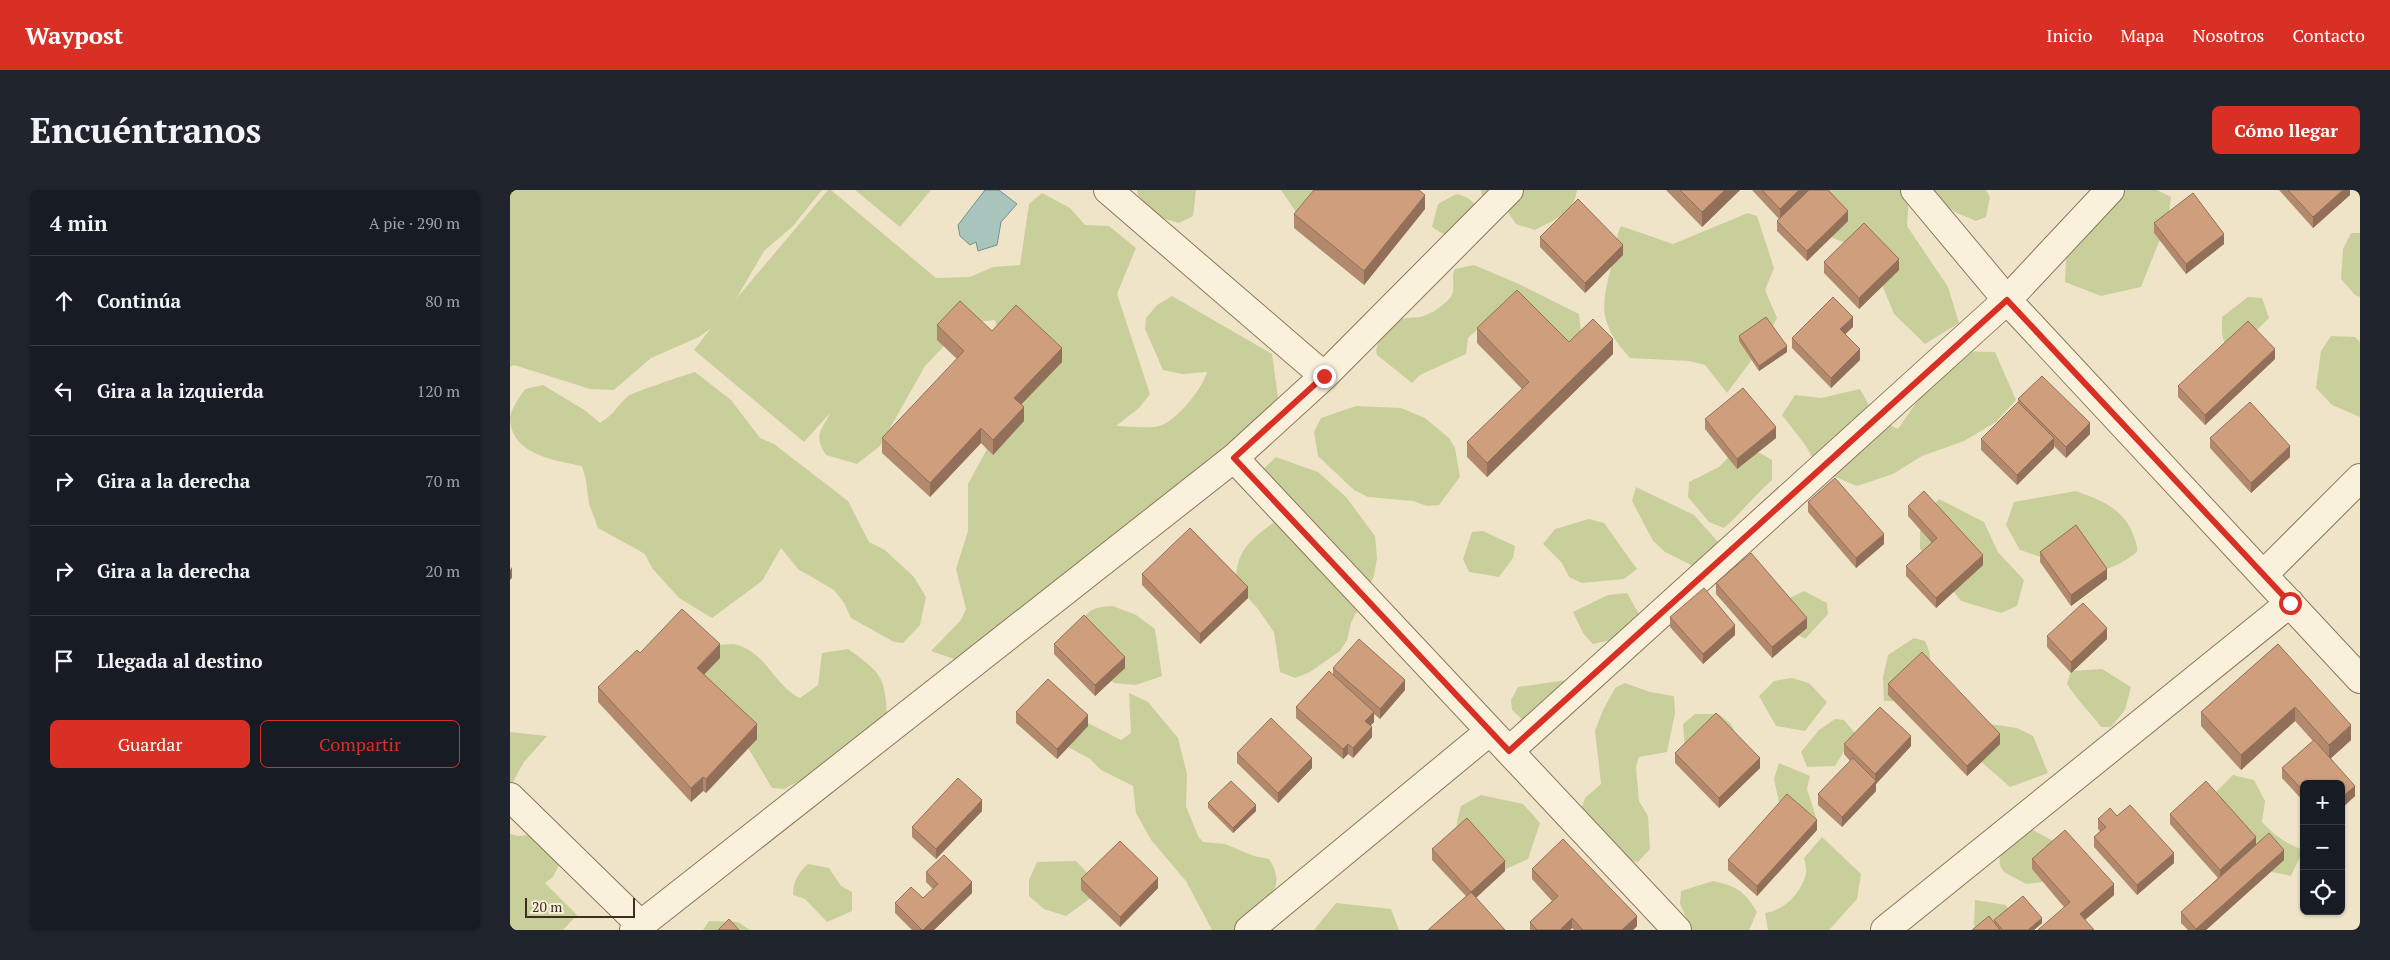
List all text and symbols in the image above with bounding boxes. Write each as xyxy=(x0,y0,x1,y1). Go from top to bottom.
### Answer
text: Waypost xyxy=(25,19,123,51)
text: Inicio xyxy=(2046,23,2092,47)
text: Mapa xyxy=(2120,23,2164,47)
text: Nosotros xyxy=(2192,23,2264,47)
text: Contacto xyxy=(2292,23,2365,47)
button: Cómo llegar xyxy=(2212,106,2360,154)
text: Encuéntranos xyxy=(30,107,261,153)
text: 4 min xyxy=(50,209,107,237)
text: A pie · 290 m xyxy=(369,212,460,234)
icon: ahead xyxy=(50,287,78,315)
text: Continúa xyxy=(97,288,181,313)
text: 80 m xyxy=(425,290,460,312)
route end xyxy=(1313,365,1336,388)
icon: left xyxy=(50,377,78,405)
text: Gira a la izquierda xyxy=(97,378,264,403)
text: 120 m xyxy=(417,380,460,402)
icon: right xyxy=(50,467,78,495)
text: Gira a la derecha xyxy=(97,468,250,493)
text: 70 m xyxy=(425,470,460,492)
icon: right xyxy=(50,557,78,585)
text: Gira a la derecha xyxy=(97,558,250,583)
text: 20 m xyxy=(425,560,460,582)
route start xyxy=(2279,592,2302,615)
icon: arrive xyxy=(50,647,78,675)
text: Llegada al destino xyxy=(97,648,263,673)
button: Guardar xyxy=(50,720,250,768)
button: Compartir xyxy=(260,720,460,768)
map controls xyxy=(2300,780,2345,915)
button: + xyxy=(2300,780,2345,825)
button: − xyxy=(2300,825,2345,870)
button: locate xyxy=(2300,870,2345,915)
scale bar xyxy=(525,895,635,918)
text: 20 m xyxy=(532,897,562,916)

